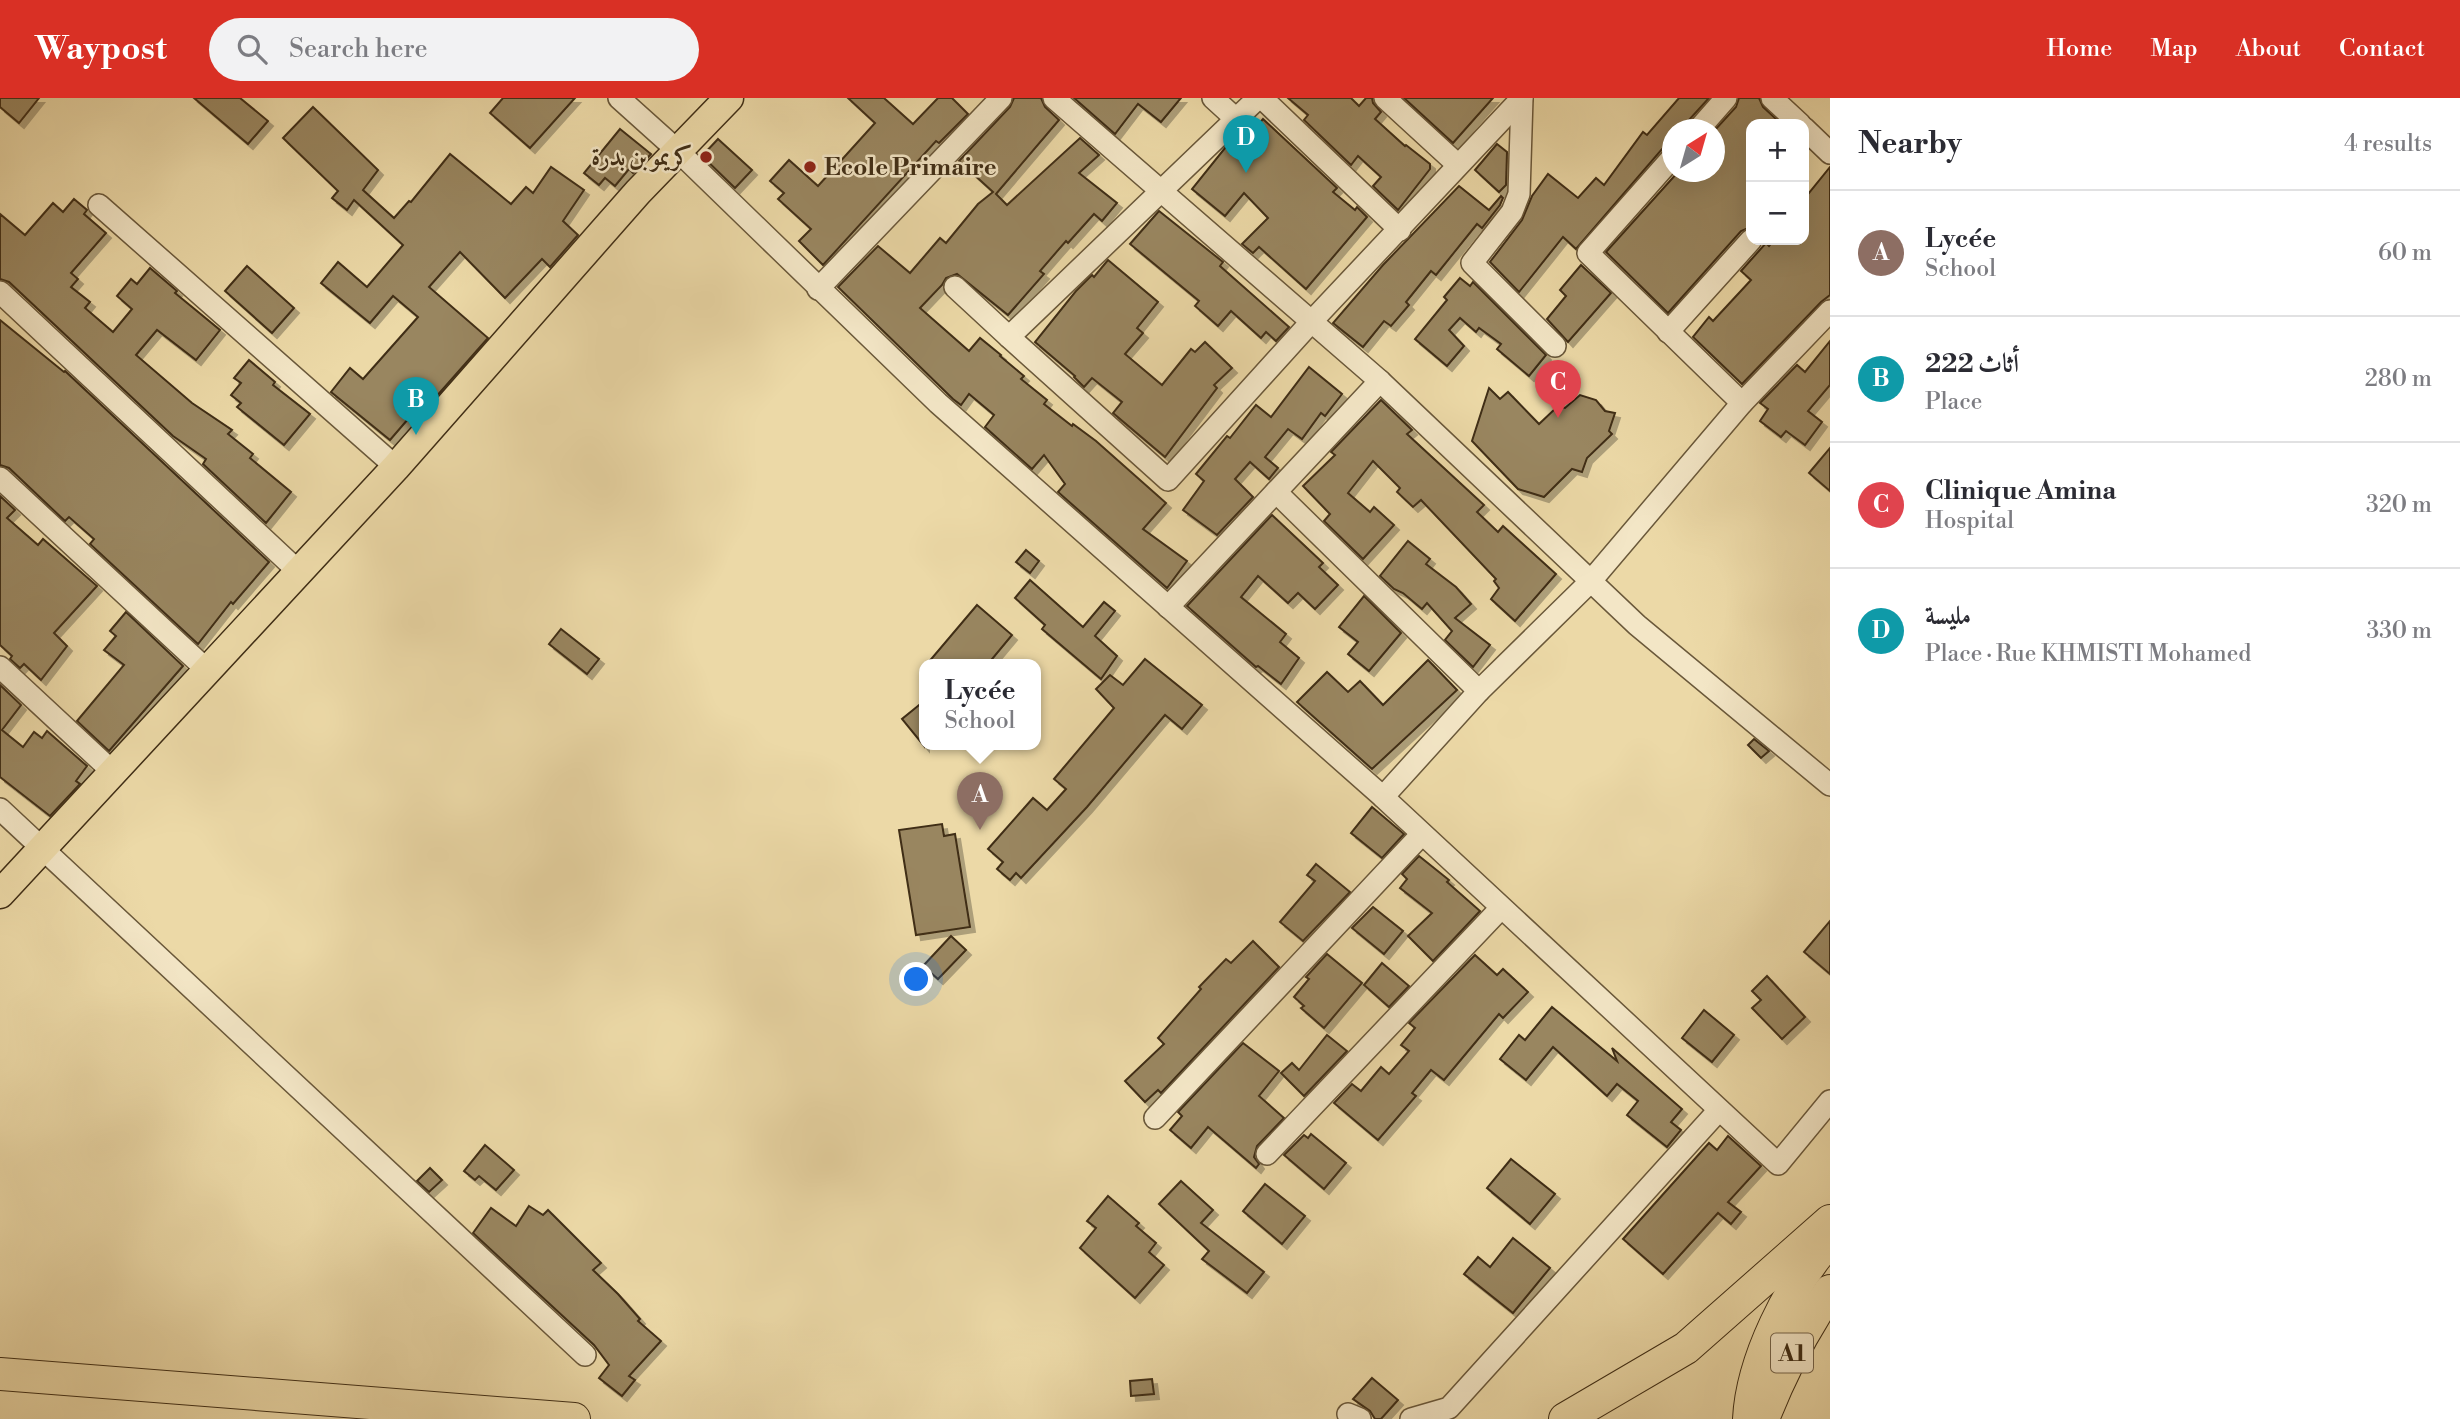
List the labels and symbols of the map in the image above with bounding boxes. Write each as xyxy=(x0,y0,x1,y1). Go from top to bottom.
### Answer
pin: D xyxy=(1223,115,1269,173)
north arrow xyxy=(1662,119,1725,182)
place label: كريمو بن بدرة xyxy=(591,143,692,173)
marker: كريمو بن بدرة xyxy=(698,149,714,165)
place label: Ecole Primaire xyxy=(824,153,997,183)
marker: Ecole Primaire xyxy=(802,159,818,175)
pin: C xyxy=(1535,360,1581,418)
pin: B xyxy=(393,377,439,435)
pin: A xyxy=(957,772,1003,830)
your location xyxy=(899,962,933,996)
road number: A1 xyxy=(1771,1334,1813,1372)

